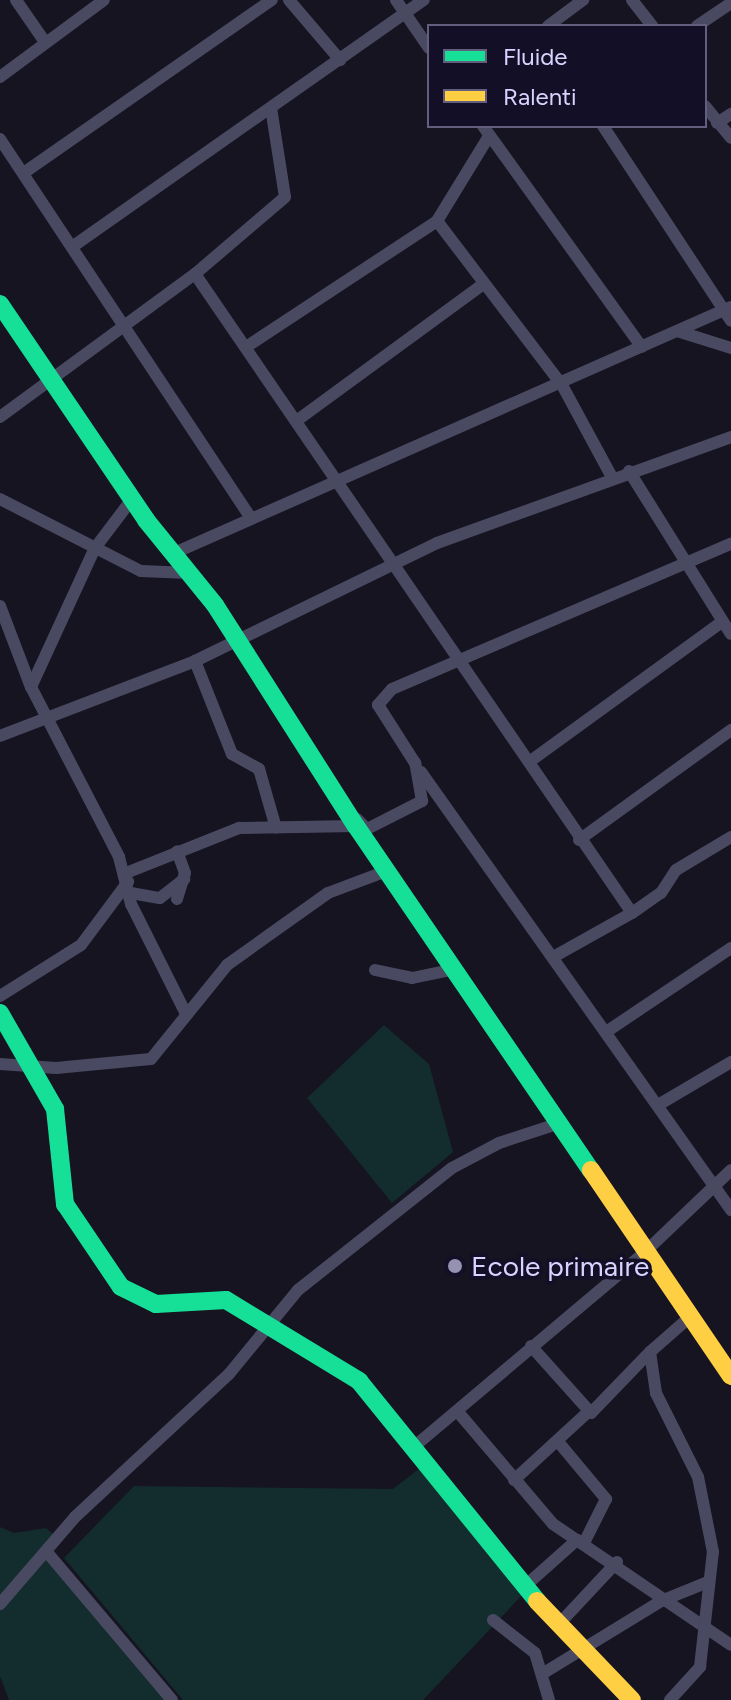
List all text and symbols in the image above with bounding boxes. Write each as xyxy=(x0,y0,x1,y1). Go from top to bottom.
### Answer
legend xyxy=(427,24,707,128)
text: Fluide xyxy=(503,42,567,71)
text: Ralenti xyxy=(503,82,577,111)
place label: Ecole primaire xyxy=(471,1249,649,1283)
marker: Ecole primaire xyxy=(446,1257,464,1275)

